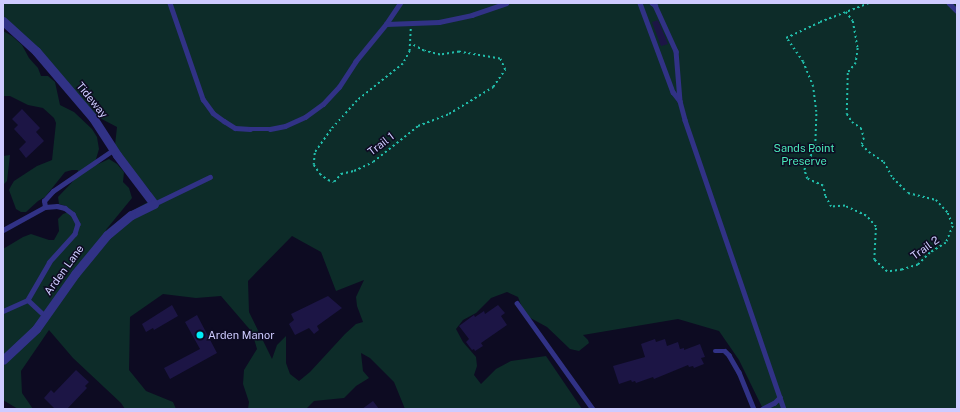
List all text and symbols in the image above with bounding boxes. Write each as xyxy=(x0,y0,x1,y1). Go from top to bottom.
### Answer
street label: Tideway xyxy=(74,79,110,121)
street label: Trail 1 xyxy=(365,130,397,158)
park label: Sands Point Preserve xyxy=(774,142,834,168)
street label: Trail 2 xyxy=(908,233,942,263)
street label: Arden Lane xyxy=(41,242,87,298)
place label: Arden Manor xyxy=(208,328,274,342)
marker: Arden Manor xyxy=(195,330,205,340)

